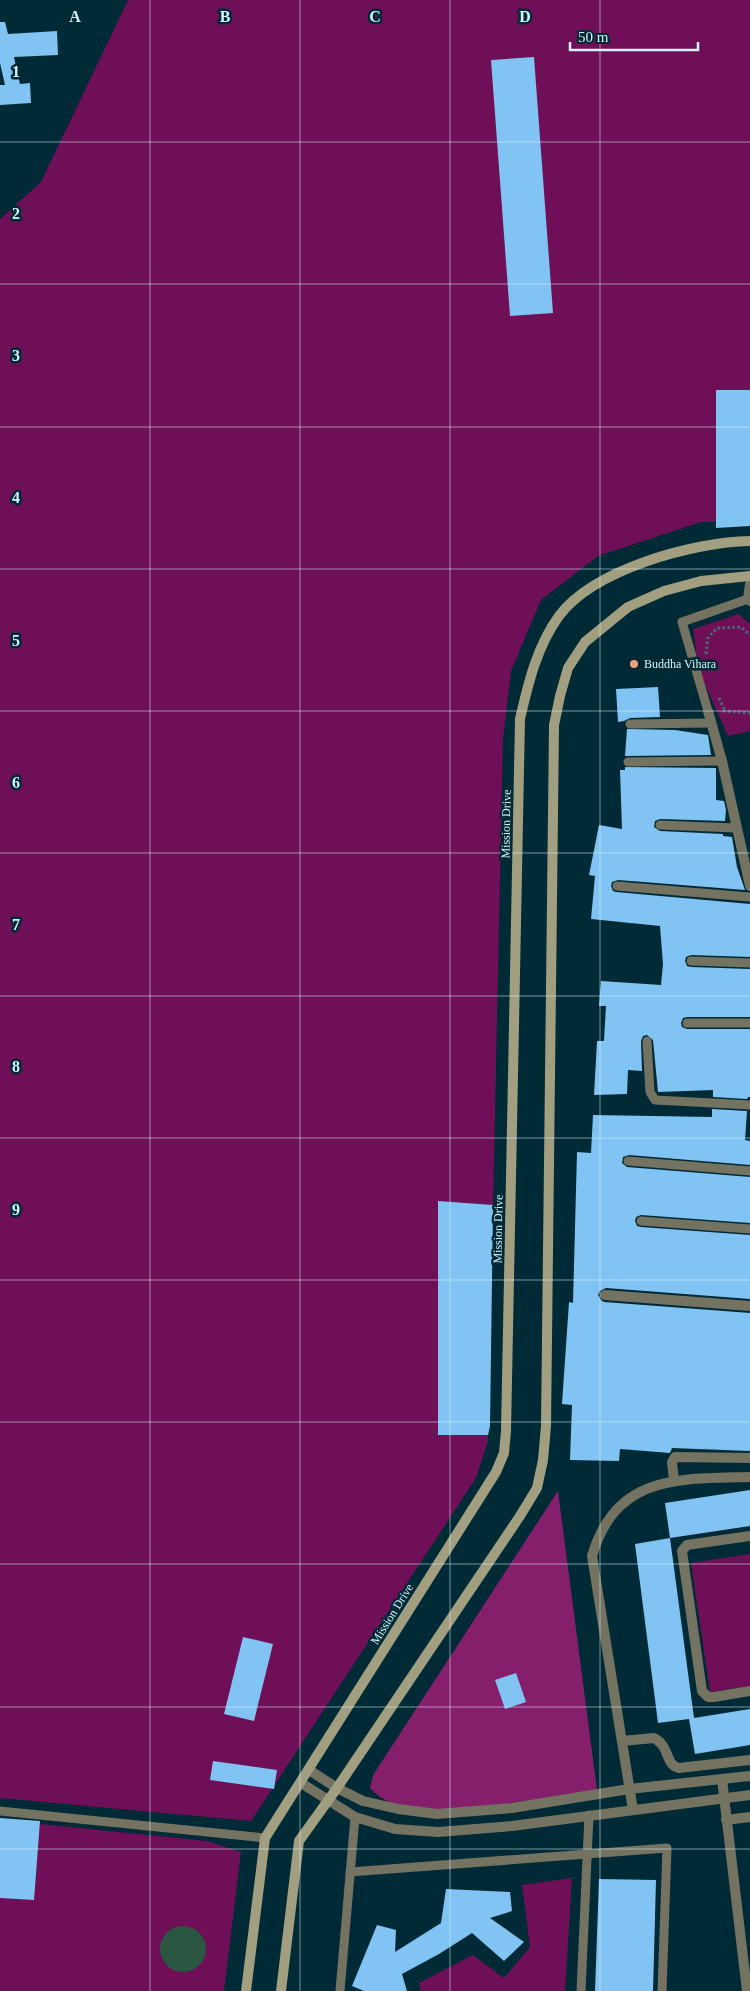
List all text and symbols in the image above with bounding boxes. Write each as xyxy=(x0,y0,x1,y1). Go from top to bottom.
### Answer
text: A xyxy=(69,8,81,25)
text: B xyxy=(220,8,231,25)
text: C xyxy=(369,8,381,25)
text: D xyxy=(519,8,531,25)
scale bar xyxy=(570,20,698,52)
text: 50 m xyxy=(578,29,609,45)
text: 1 xyxy=(12,63,20,80)
text: 2 xyxy=(12,205,20,222)
text: 3 xyxy=(12,347,20,364)
text: 4 xyxy=(12,489,20,506)
text: 5 xyxy=(12,632,20,649)
place label: Buddha Vihara xyxy=(644,657,717,671)
marker: Buddha Vihara xyxy=(628,658,640,670)
text: 6 xyxy=(12,774,20,791)
street label: Mission Drive xyxy=(498,789,514,859)
text: 7 xyxy=(12,916,20,933)
text: 8 xyxy=(12,1058,20,1075)
street label: Mission Drive xyxy=(490,1194,506,1264)
text: 9 xyxy=(12,1201,20,1218)
street label: Mission Drive xyxy=(368,1581,416,1647)

